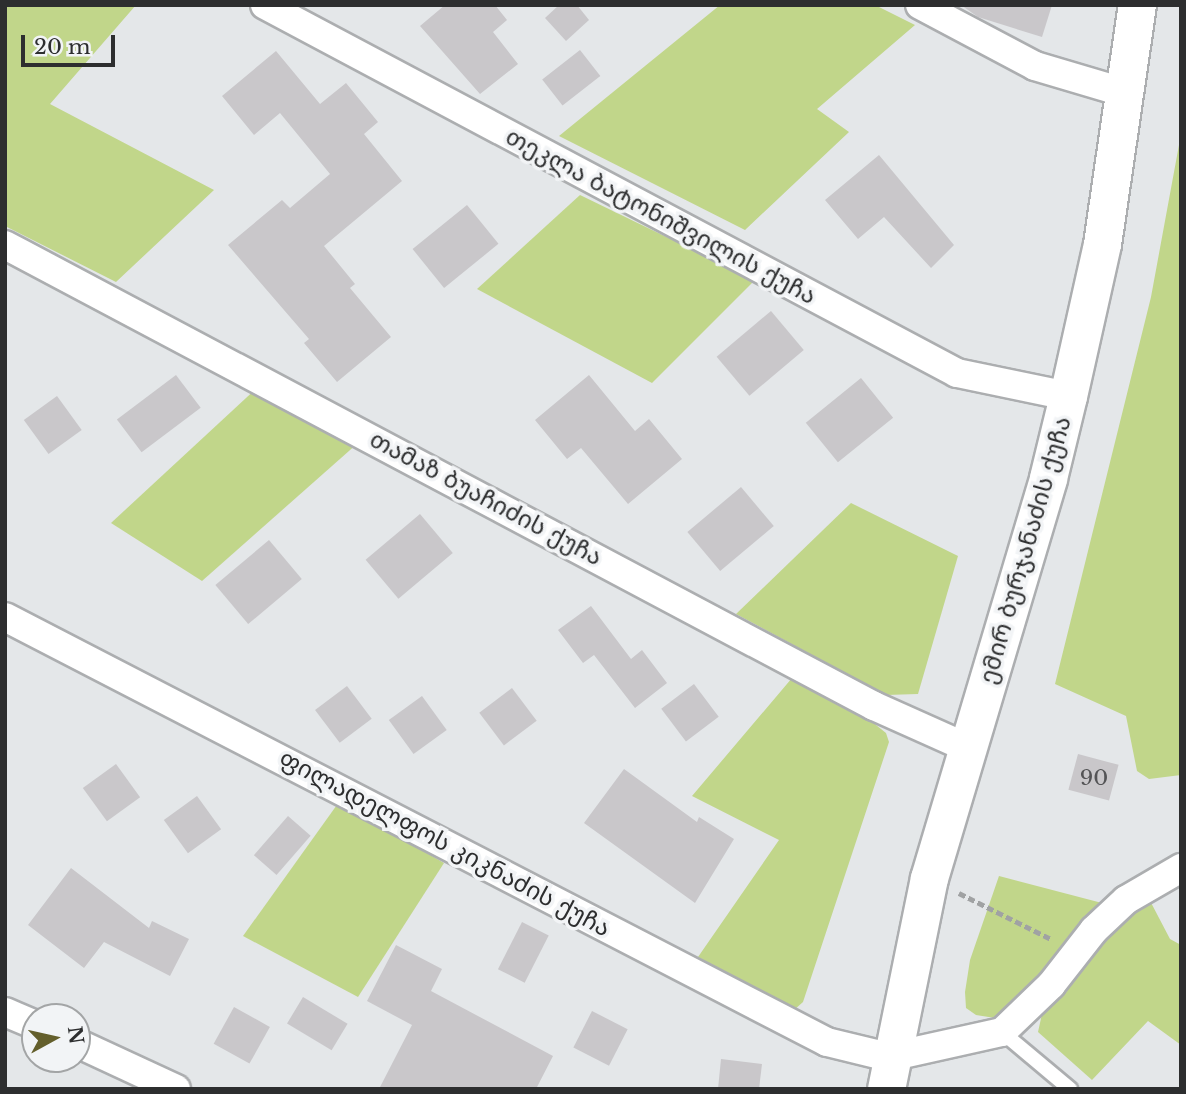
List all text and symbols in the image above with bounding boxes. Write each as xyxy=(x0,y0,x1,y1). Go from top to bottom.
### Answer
scale bar xyxy=(24,21,119,65)
text: 20 m xyxy=(34,34,91,60)
street label: თეკლა ბატონიშვილის ქუჩა xyxy=(501,122,821,310)
street label: ემირ ბურჯანაძის ქუჩა xyxy=(973,413,1077,687)
street label: თამაზ ბუაჩიძის ქუჩა xyxy=(365,425,607,571)
street label: ფილადელფოს კიკნაძის ქუჩა xyxy=(275,743,615,943)
house number: 90 xyxy=(1080,765,1108,791)
north arrow xyxy=(21,1003,91,1073)
text: N xyxy=(63,1025,88,1046)

